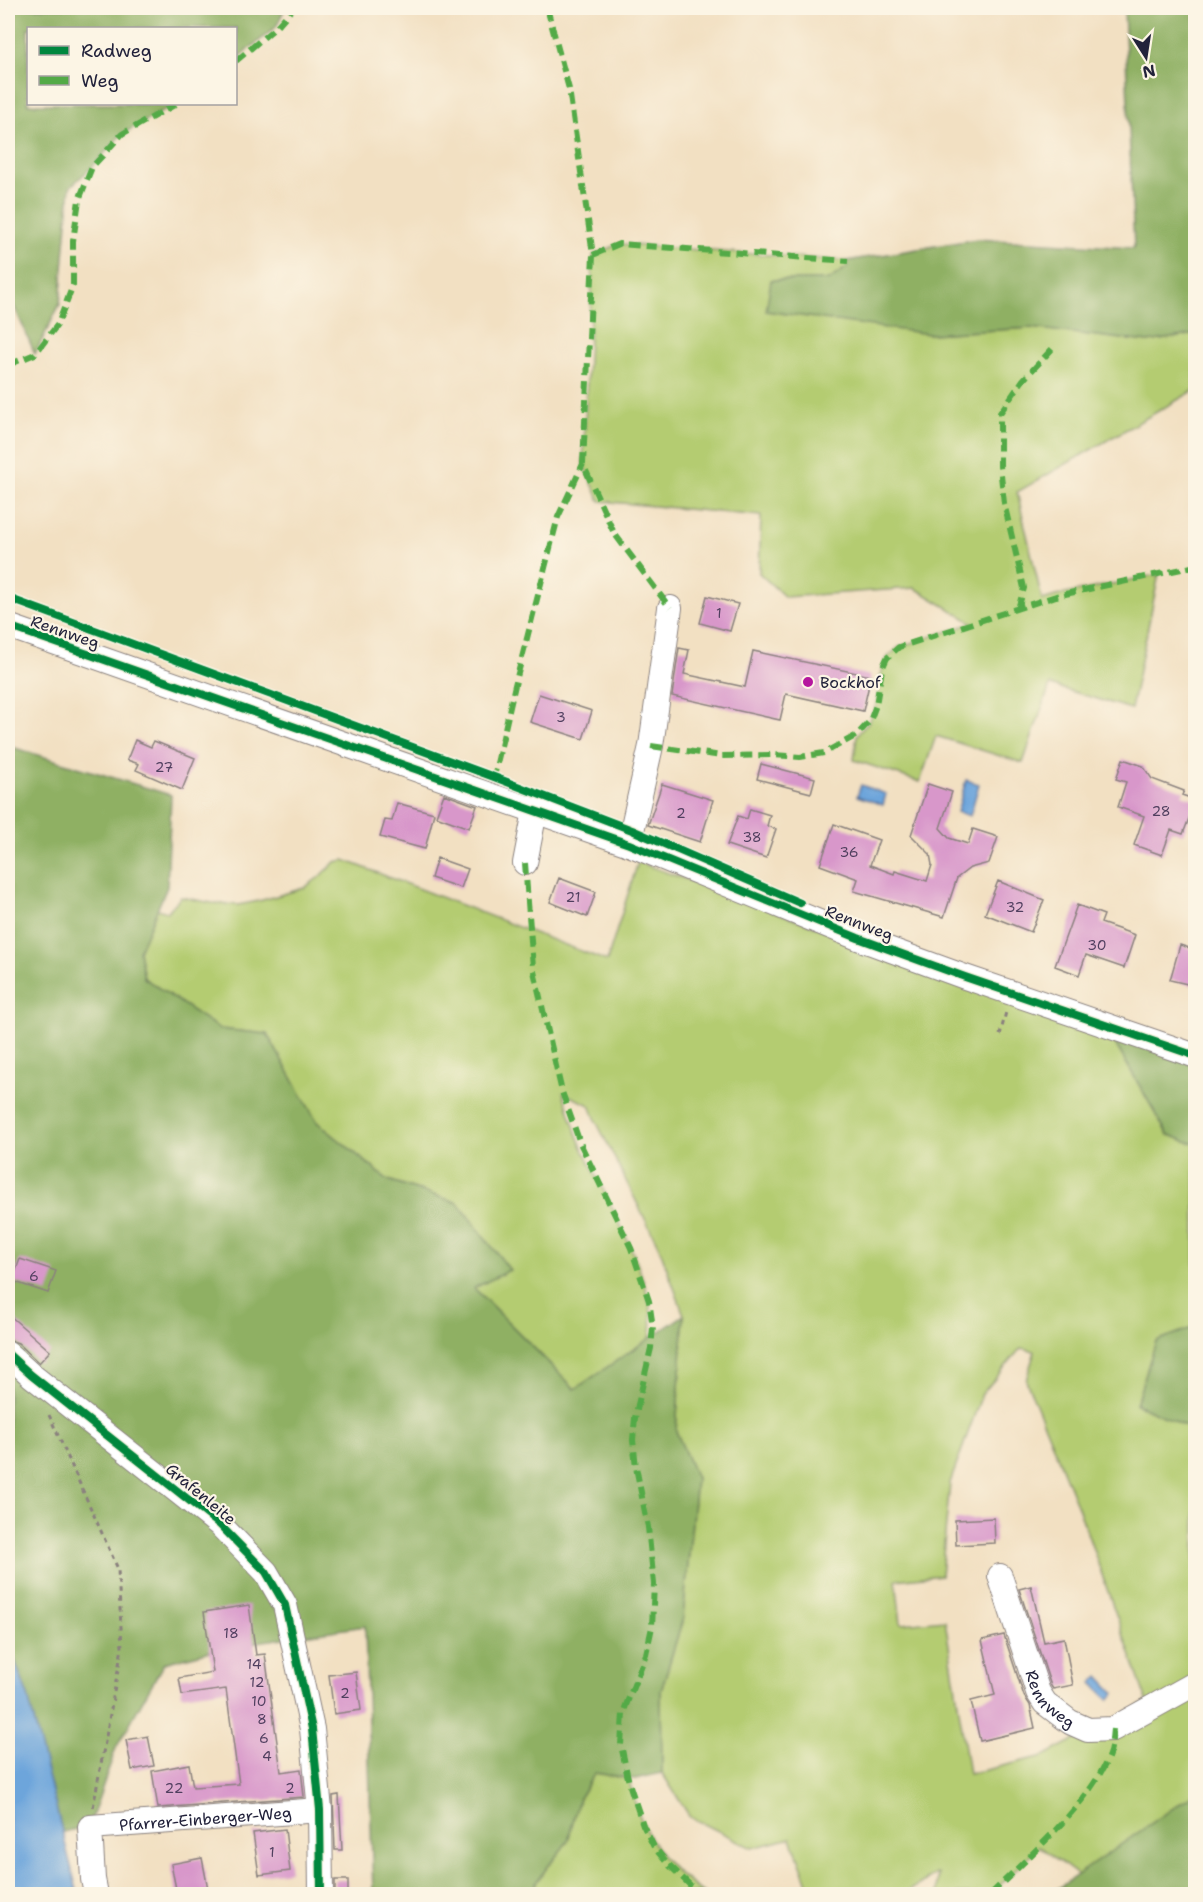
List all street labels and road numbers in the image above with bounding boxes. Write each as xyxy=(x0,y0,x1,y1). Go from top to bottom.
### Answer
street label: Rennweg xyxy=(28,610,102,654)
street label: Rennweg xyxy=(822,900,896,946)
street label: Grafenleite xyxy=(161,1458,241,1530)
street label: Rennweg xyxy=(1021,1667,1080,1733)
street label: Pfarrer-Einberger-Weg xyxy=(118,1802,293,1835)

